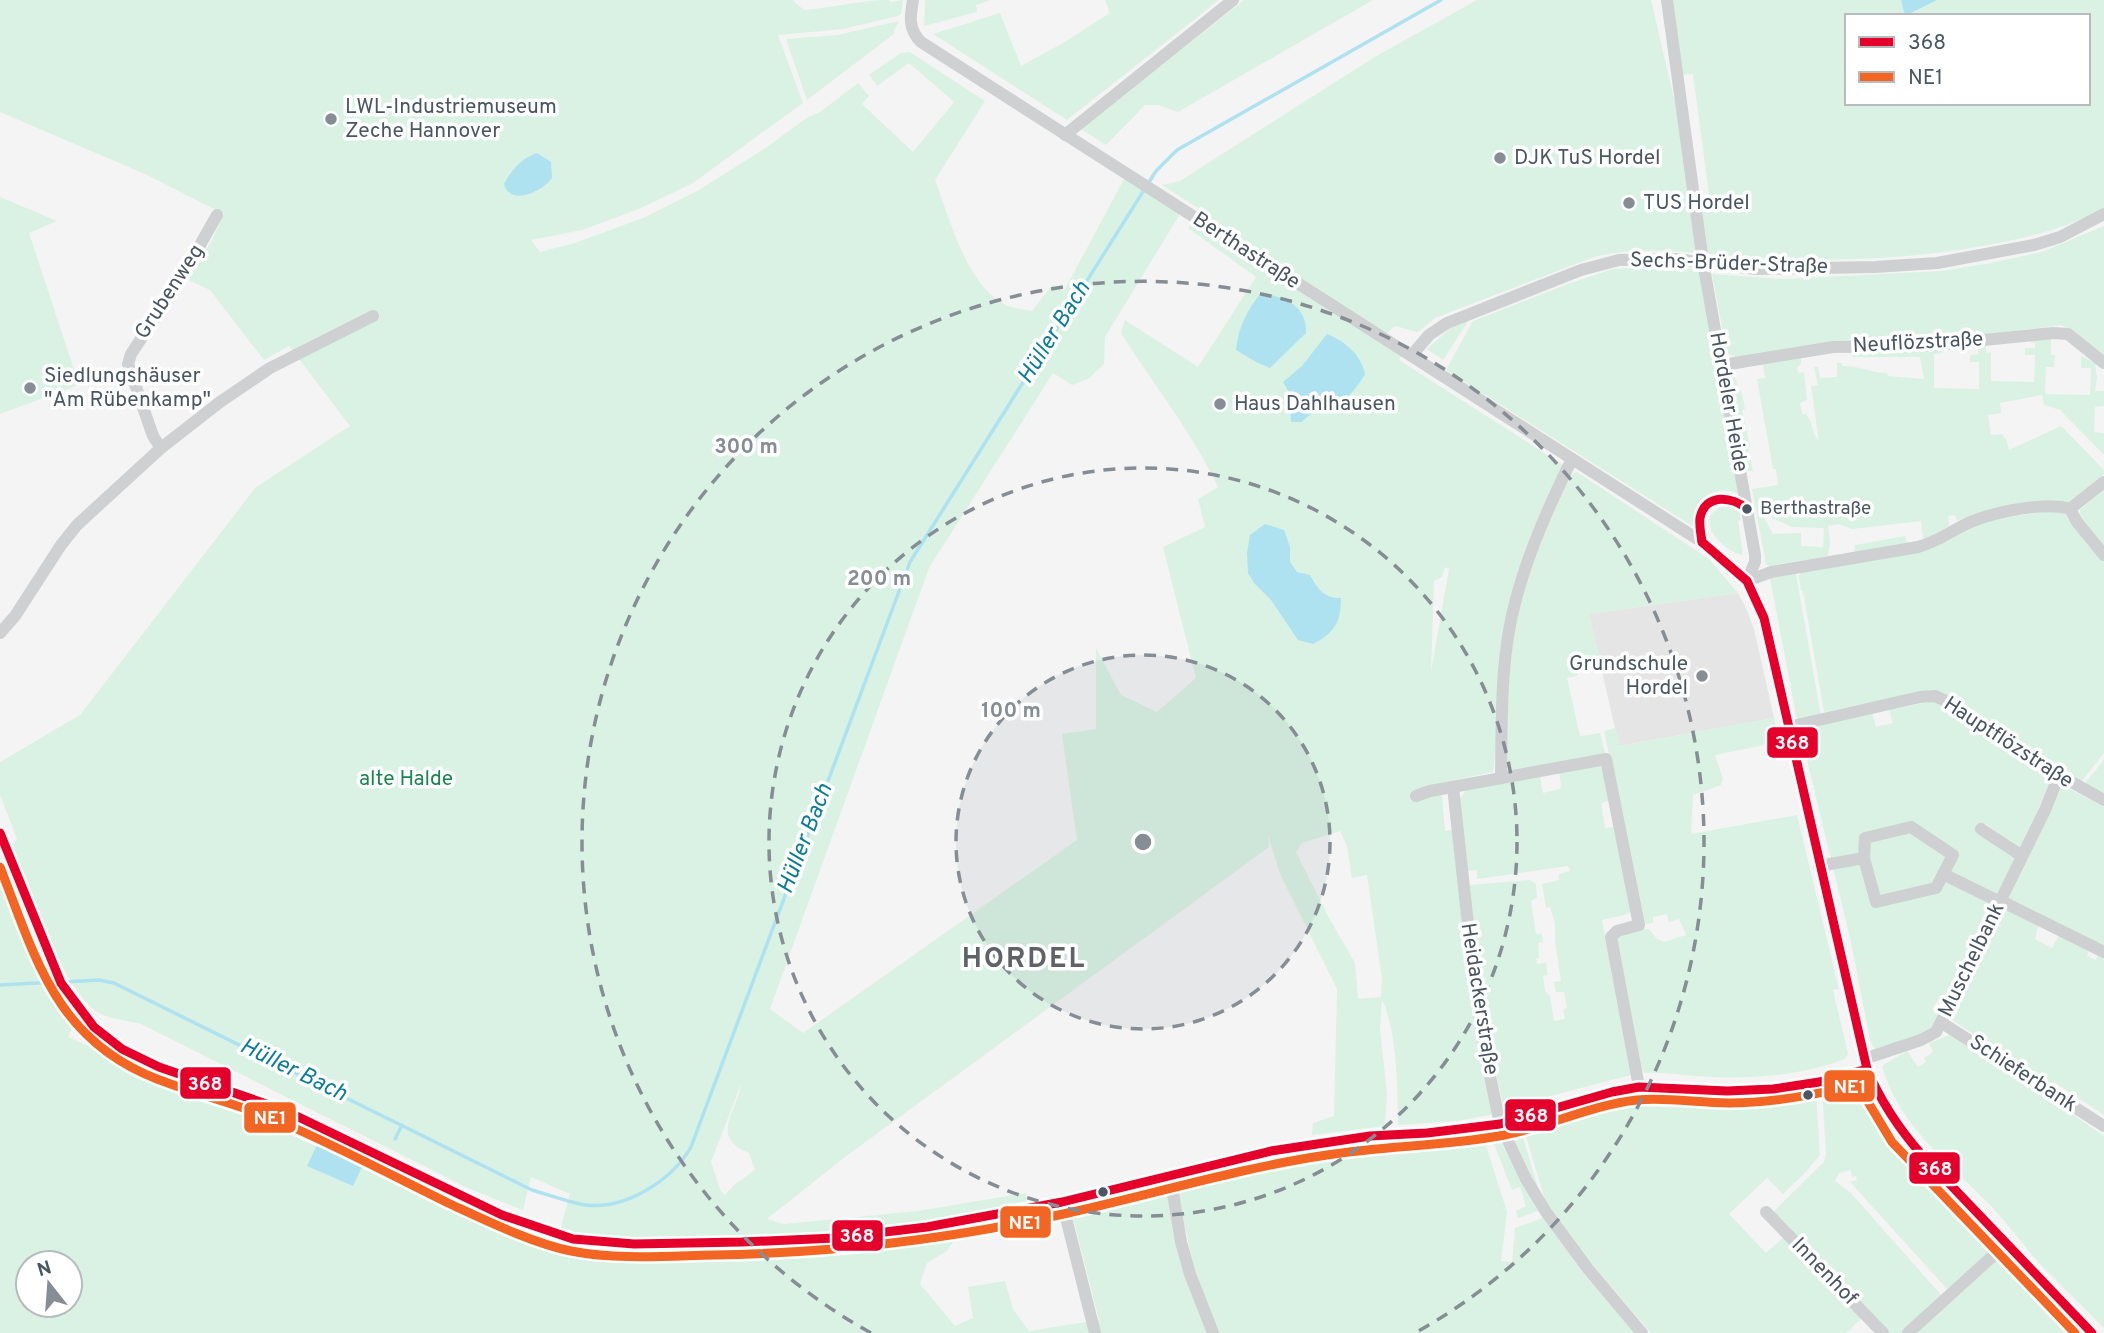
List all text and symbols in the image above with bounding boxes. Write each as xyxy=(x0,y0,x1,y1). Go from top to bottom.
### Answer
legend xyxy=(1845,14,2090,105)
text: 368 xyxy=(1908,30,1946,57)
text: NE1 xyxy=(1908,65,1943,92)
place label: LWL-Industriemuseum Zeche Hannover xyxy=(345,94,557,145)
marker: LWL-Industriemuseum Zeche Hannover xyxy=(323,111,339,127)
place label: DJK TuS Hordel xyxy=(1514,145,1661,172)
marker: DJK TuS Hordel xyxy=(1492,150,1508,166)
place label: TUS Hordel xyxy=(1643,190,1750,217)
marker: TUS Hordel xyxy=(1621,195,1637,211)
street label: Berthastraße xyxy=(1187,206,1305,296)
street label: Grubenweg xyxy=(129,239,211,345)
street label: Sechs-Brüder-Straße xyxy=(1629,247,1829,281)
water label: Hüller Bach xyxy=(1012,276,1098,390)
street label: Neuflözstraße xyxy=(1852,326,1984,360)
street label: Hordeler Heide xyxy=(1702,330,1754,474)
place label: Siedlungshäuser "Am Rübenkamp" xyxy=(44,363,211,414)
marker: Siedlungshäuser "Am Rübenkamp" xyxy=(22,380,38,396)
place label: Haus Dahlhausen xyxy=(1234,391,1396,418)
marker: Haus Dahlhausen xyxy=(1212,396,1228,412)
text: 300 m xyxy=(714,434,778,461)
place label: Berthastraße xyxy=(1760,497,1871,521)
marker: Berthastraße xyxy=(1740,502,1754,516)
text: 200 m xyxy=(847,566,911,593)
place label: Grundschule Hordel xyxy=(1569,651,1688,702)
marker: Grundschule Hordel xyxy=(1694,668,1710,684)
street label: Hauptflözstraße xyxy=(1938,691,2078,795)
text: 100 m xyxy=(981,698,1041,725)
line badge: 368 xyxy=(1766,726,1819,759)
text: 368 xyxy=(1774,732,1810,756)
park label: alte Halde xyxy=(359,766,453,793)
water label: Hüller Bach xyxy=(772,779,840,898)
centre of rings xyxy=(1131,830,1155,854)
street label: Muschelbank xyxy=(1933,898,2011,1022)
street label: Heidackerstraße xyxy=(1454,921,1504,1077)
district label: HORDEL xyxy=(962,942,1086,978)
street label: Schieferbank xyxy=(1964,1029,2082,1119)
water label: Hüller Bach xyxy=(235,1033,352,1110)
line badge: 368 xyxy=(179,1066,232,1100)
line badge: NE1 xyxy=(1823,1069,1876,1103)
text: 368 xyxy=(187,1073,223,1097)
text: NE1 xyxy=(1833,1076,1867,1100)
unlabelled marker xyxy=(1801,1088,1815,1102)
line badge: 368 xyxy=(1504,1098,1557,1132)
line badge: NE1 xyxy=(243,1101,297,1134)
text: 368 xyxy=(1513,1105,1549,1129)
text: NE1 xyxy=(253,1107,287,1131)
line badge: 368 xyxy=(1908,1151,1961,1185)
text: 368 xyxy=(1917,1158,1953,1182)
unlabelled marker xyxy=(1096,1185,1110,1199)
line badge: NE1 xyxy=(999,1205,1052,1239)
text: NE1 xyxy=(1008,1212,1042,1236)
line badge: 368 xyxy=(831,1219,884,1252)
text: 368 xyxy=(839,1225,875,1249)
street label: Innenhof xyxy=(1785,1232,1863,1312)
north arrow xyxy=(14,1249,84,1319)
text: N xyxy=(35,1256,55,1283)

